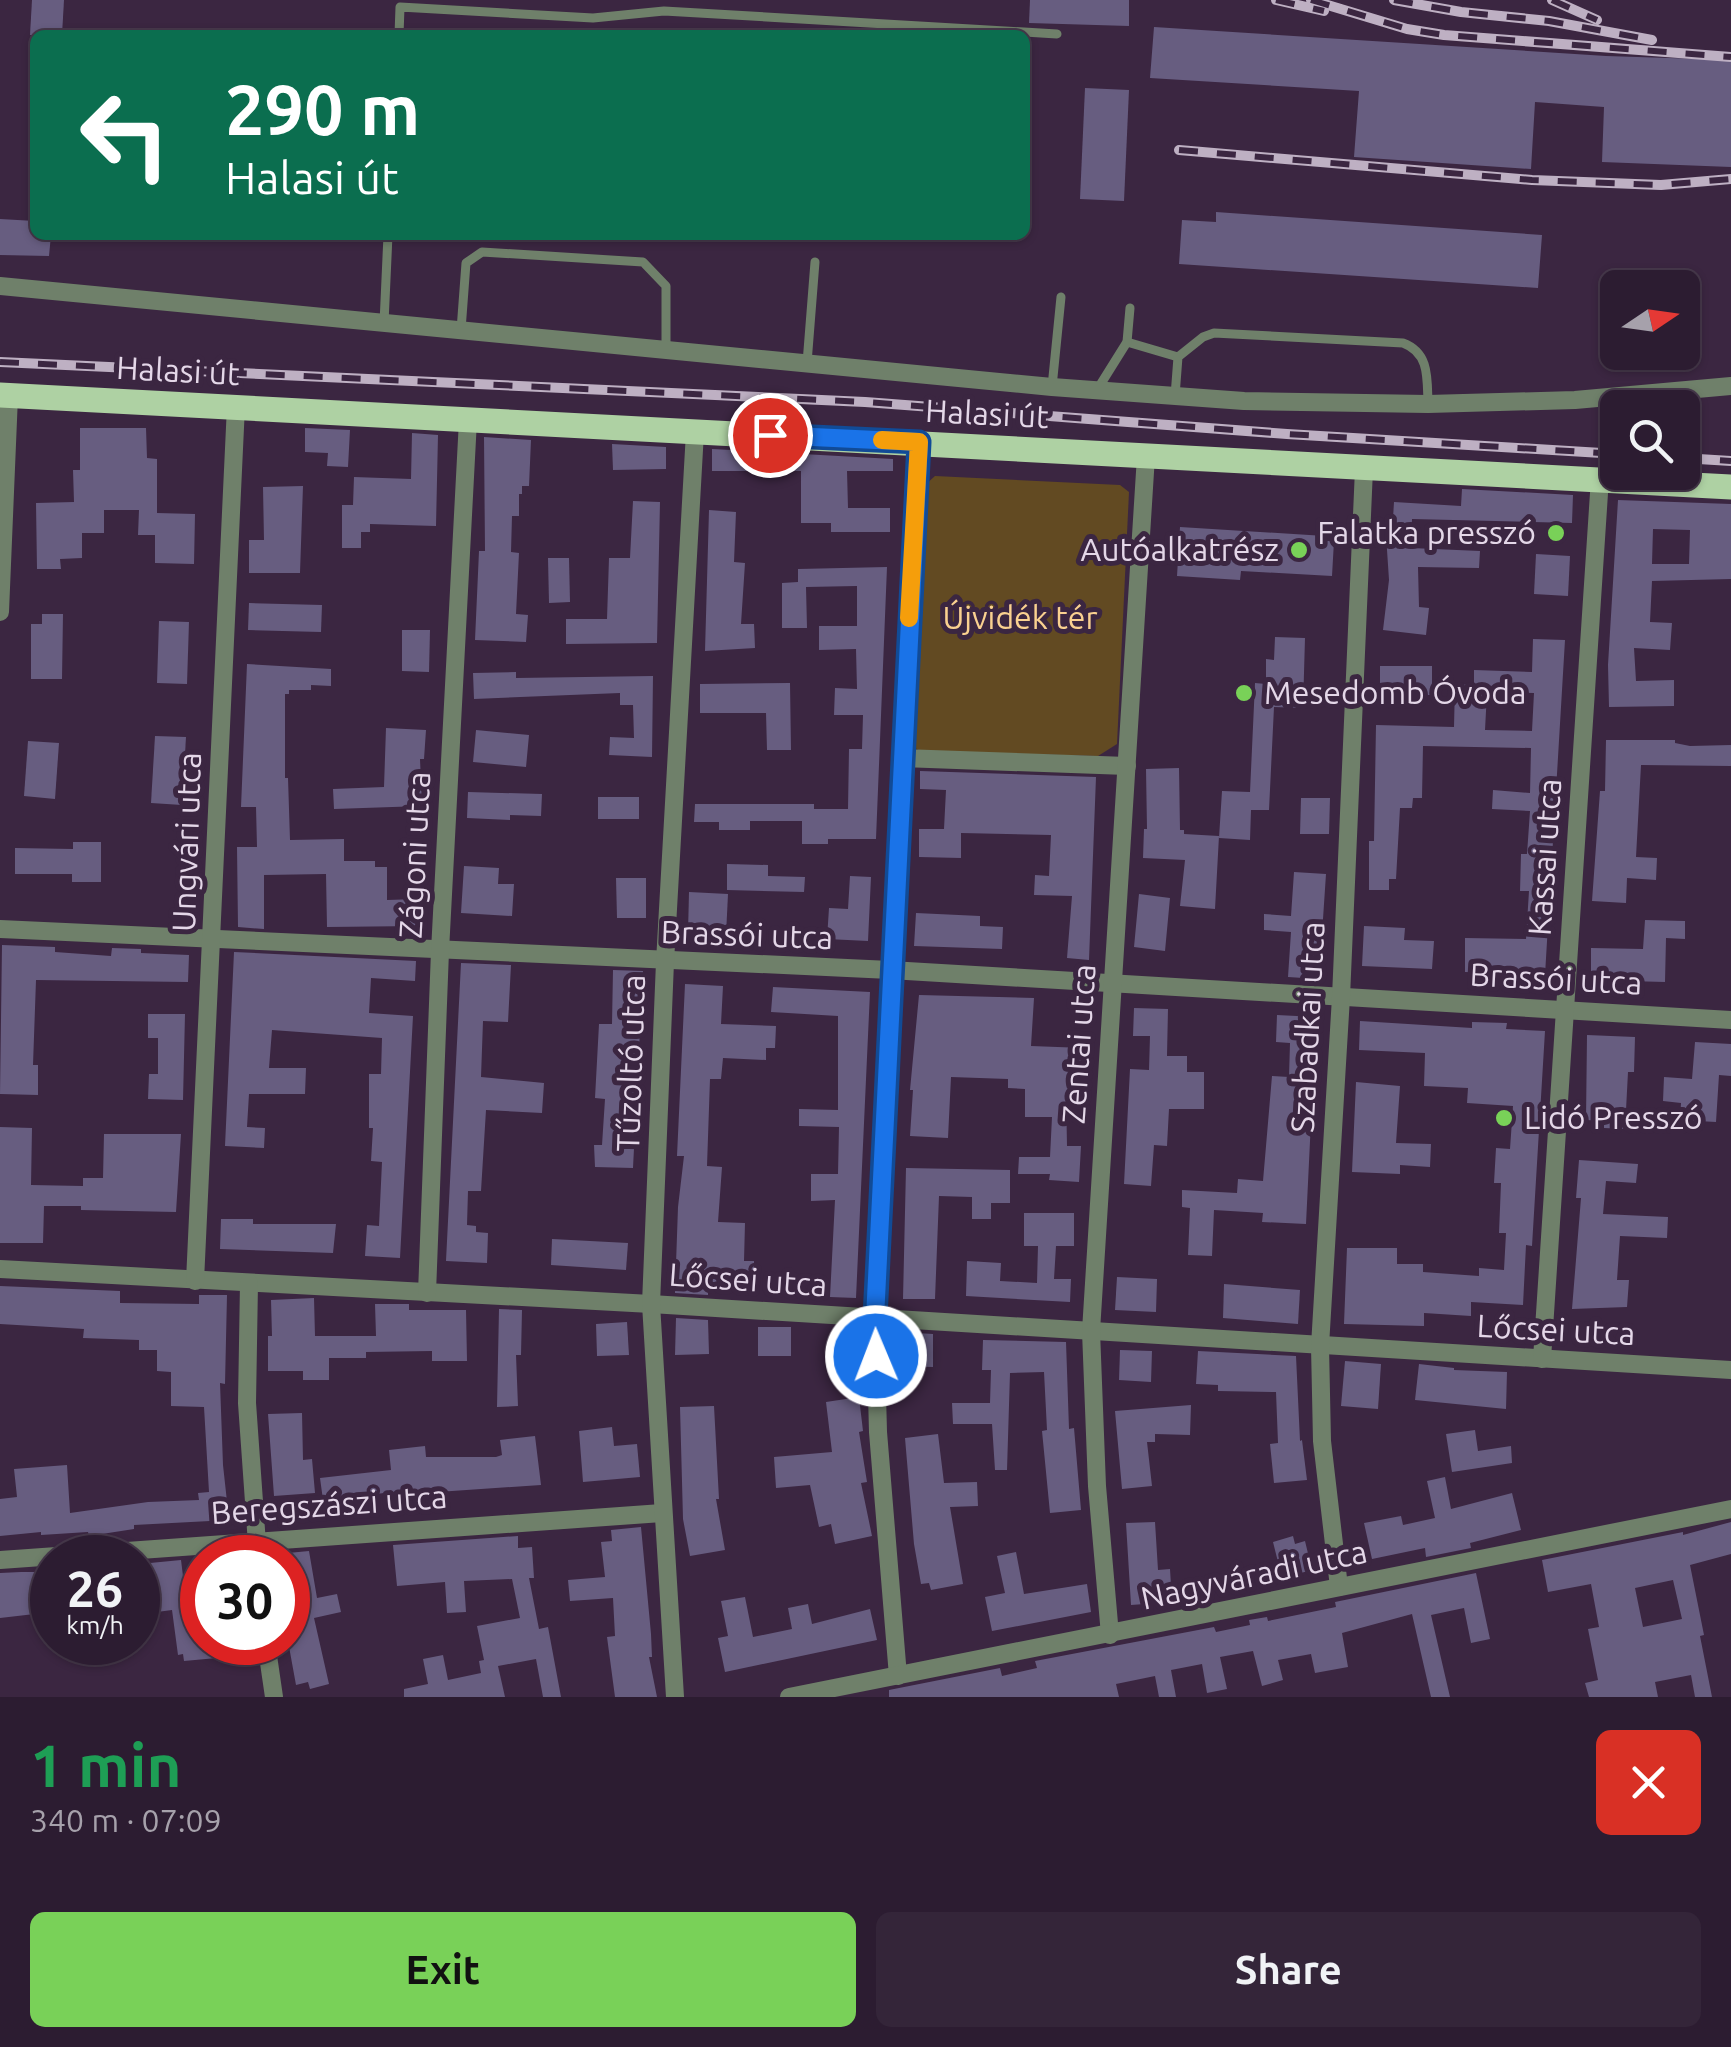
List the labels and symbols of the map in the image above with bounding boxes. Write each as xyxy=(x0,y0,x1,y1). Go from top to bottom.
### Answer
north arrow xyxy=(1600,270,1700,370)
street label: Halasi út xyxy=(115,349,241,391)
street label: Halasi út xyxy=(924,392,1050,434)
pin xyxy=(728,393,813,478)
place label: Falatka presszó xyxy=(1317,514,1536,550)
marker: Falatka presszó xyxy=(1545,522,1567,544)
place label: Autóalkatrész xyxy=(1080,531,1279,567)
marker: Autóalkatrész xyxy=(1288,539,1310,561)
park label: Újvidék tér xyxy=(942,599,1098,635)
place label: Mesedomb Óvoda xyxy=(1264,674,1526,710)
marker: Mesedomb Óvoda xyxy=(1233,682,1255,704)
street label: Ungvári utca xyxy=(165,752,207,932)
street label: Zágoni utca xyxy=(392,771,436,939)
street label: Kassai utca xyxy=(1521,777,1567,937)
street label: Brassói utca xyxy=(660,913,834,955)
street label: Szabadkai utca xyxy=(1283,920,1331,1133)
street label: Brassói utca xyxy=(1469,956,1643,1000)
street label: Zentai utca xyxy=(1054,963,1102,1125)
street label: Tűzoltó utca xyxy=(609,974,651,1152)
place label: Lidó Presszó xyxy=(1524,1099,1703,1135)
marker: Lidó Presszó xyxy=(1493,1107,1515,1129)
street label: Lőcsei utca xyxy=(668,1256,828,1302)
position arrow xyxy=(824,1304,928,1408)
street label: Lőcsei utca xyxy=(1476,1307,1636,1351)
street label: Beregszászi utca xyxy=(210,1478,448,1530)
street label: Nagyváradi utca xyxy=(1138,1533,1370,1616)
speed limit sign: 30 xyxy=(180,1535,310,1665)

